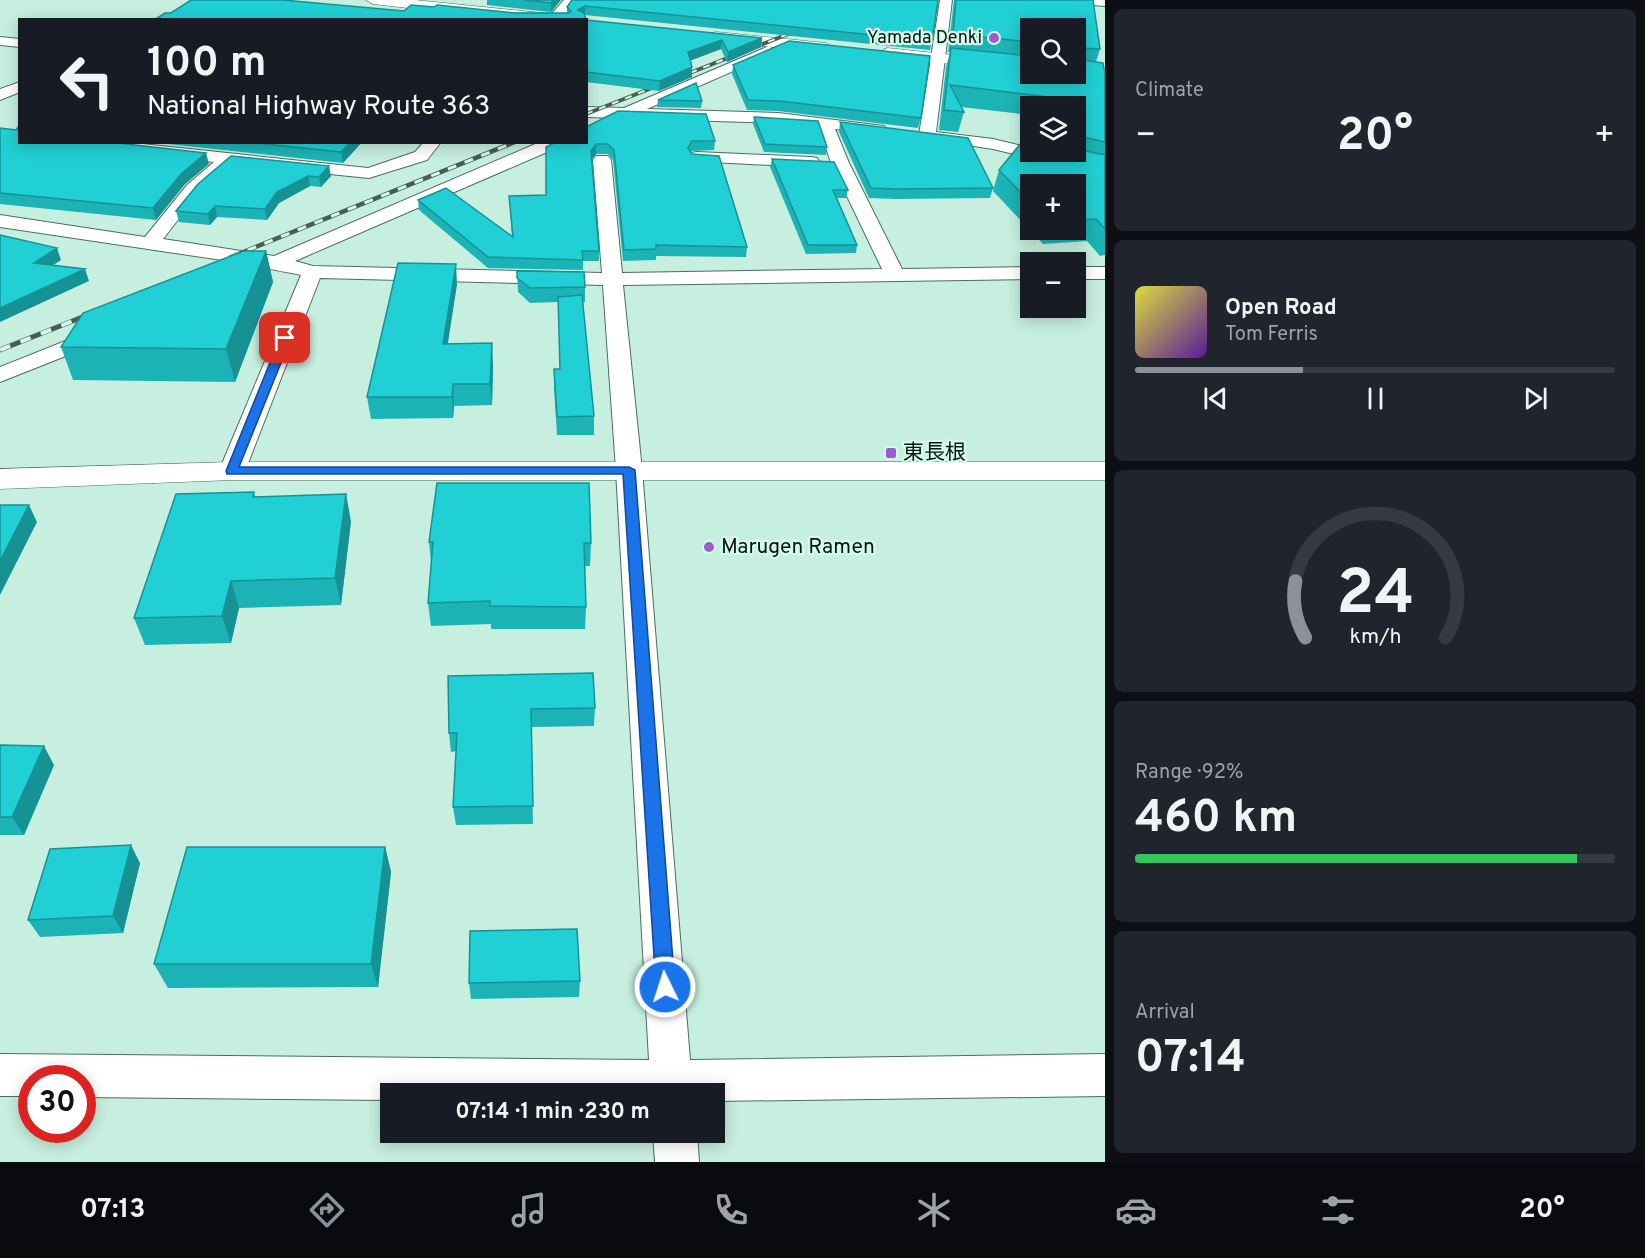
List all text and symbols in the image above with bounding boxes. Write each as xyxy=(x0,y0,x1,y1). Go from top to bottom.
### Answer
map controls xyxy=(1020,18,1086,318)
button: search xyxy=(1020,18,1086,84)
place label: Yamada Denki xyxy=(867,27,982,50)
marker: Yamada Denki xyxy=(987,31,1001,45)
text: 100 m xyxy=(147,38,266,91)
icon: left xyxy=(48,42,126,120)
text: Climate xyxy=(1135,78,1204,104)
text: National Highway Route 363 xyxy=(147,90,490,124)
button: layers xyxy=(1020,96,1086,162)
text: 20° xyxy=(1337,109,1413,166)
text: − xyxy=(1135,116,1156,158)
text: + xyxy=(1594,116,1615,158)
button: + xyxy=(1020,174,1086,240)
button: − xyxy=(1020,252,1086,318)
text: Open Road xyxy=(1225,295,1337,322)
pin xyxy=(259,312,310,363)
icon: arrive xyxy=(268,321,301,354)
text: Tom Ferris xyxy=(1225,322,1318,348)
icon: previous xyxy=(1199,382,1232,415)
icon: pause xyxy=(1359,382,1392,415)
icon: next xyxy=(1519,382,1552,415)
place label: 東長根 xyxy=(903,440,966,467)
marker: 東長根 xyxy=(884,446,898,460)
place label: Marugen Ramen xyxy=(721,534,875,561)
marker: Marugen Ramen xyxy=(702,540,716,554)
text: 24 xyxy=(1336,557,1414,636)
text: km/h xyxy=(1349,624,1401,651)
text: Range · 92% xyxy=(1135,760,1243,786)
text: 460 km xyxy=(1135,791,1297,848)
position arrow xyxy=(633,955,697,1019)
text: Arrival xyxy=(1135,1000,1195,1026)
text: 07:14 xyxy=(1135,1031,1246,1088)
speed limit sign: 30 xyxy=(18,1065,96,1143)
text: 07:14 · 1 min · 230 m xyxy=(455,1099,650,1126)
icon: directions xyxy=(306,1189,348,1231)
icon: music xyxy=(508,1189,550,1231)
icon: phone xyxy=(710,1189,752,1231)
icon: climate xyxy=(913,1189,955,1231)
icon: car xyxy=(1115,1189,1157,1231)
icon: filters xyxy=(1317,1189,1359,1231)
text: 07:13 xyxy=(80,1193,145,1227)
text: 20° xyxy=(1519,1193,1565,1227)

